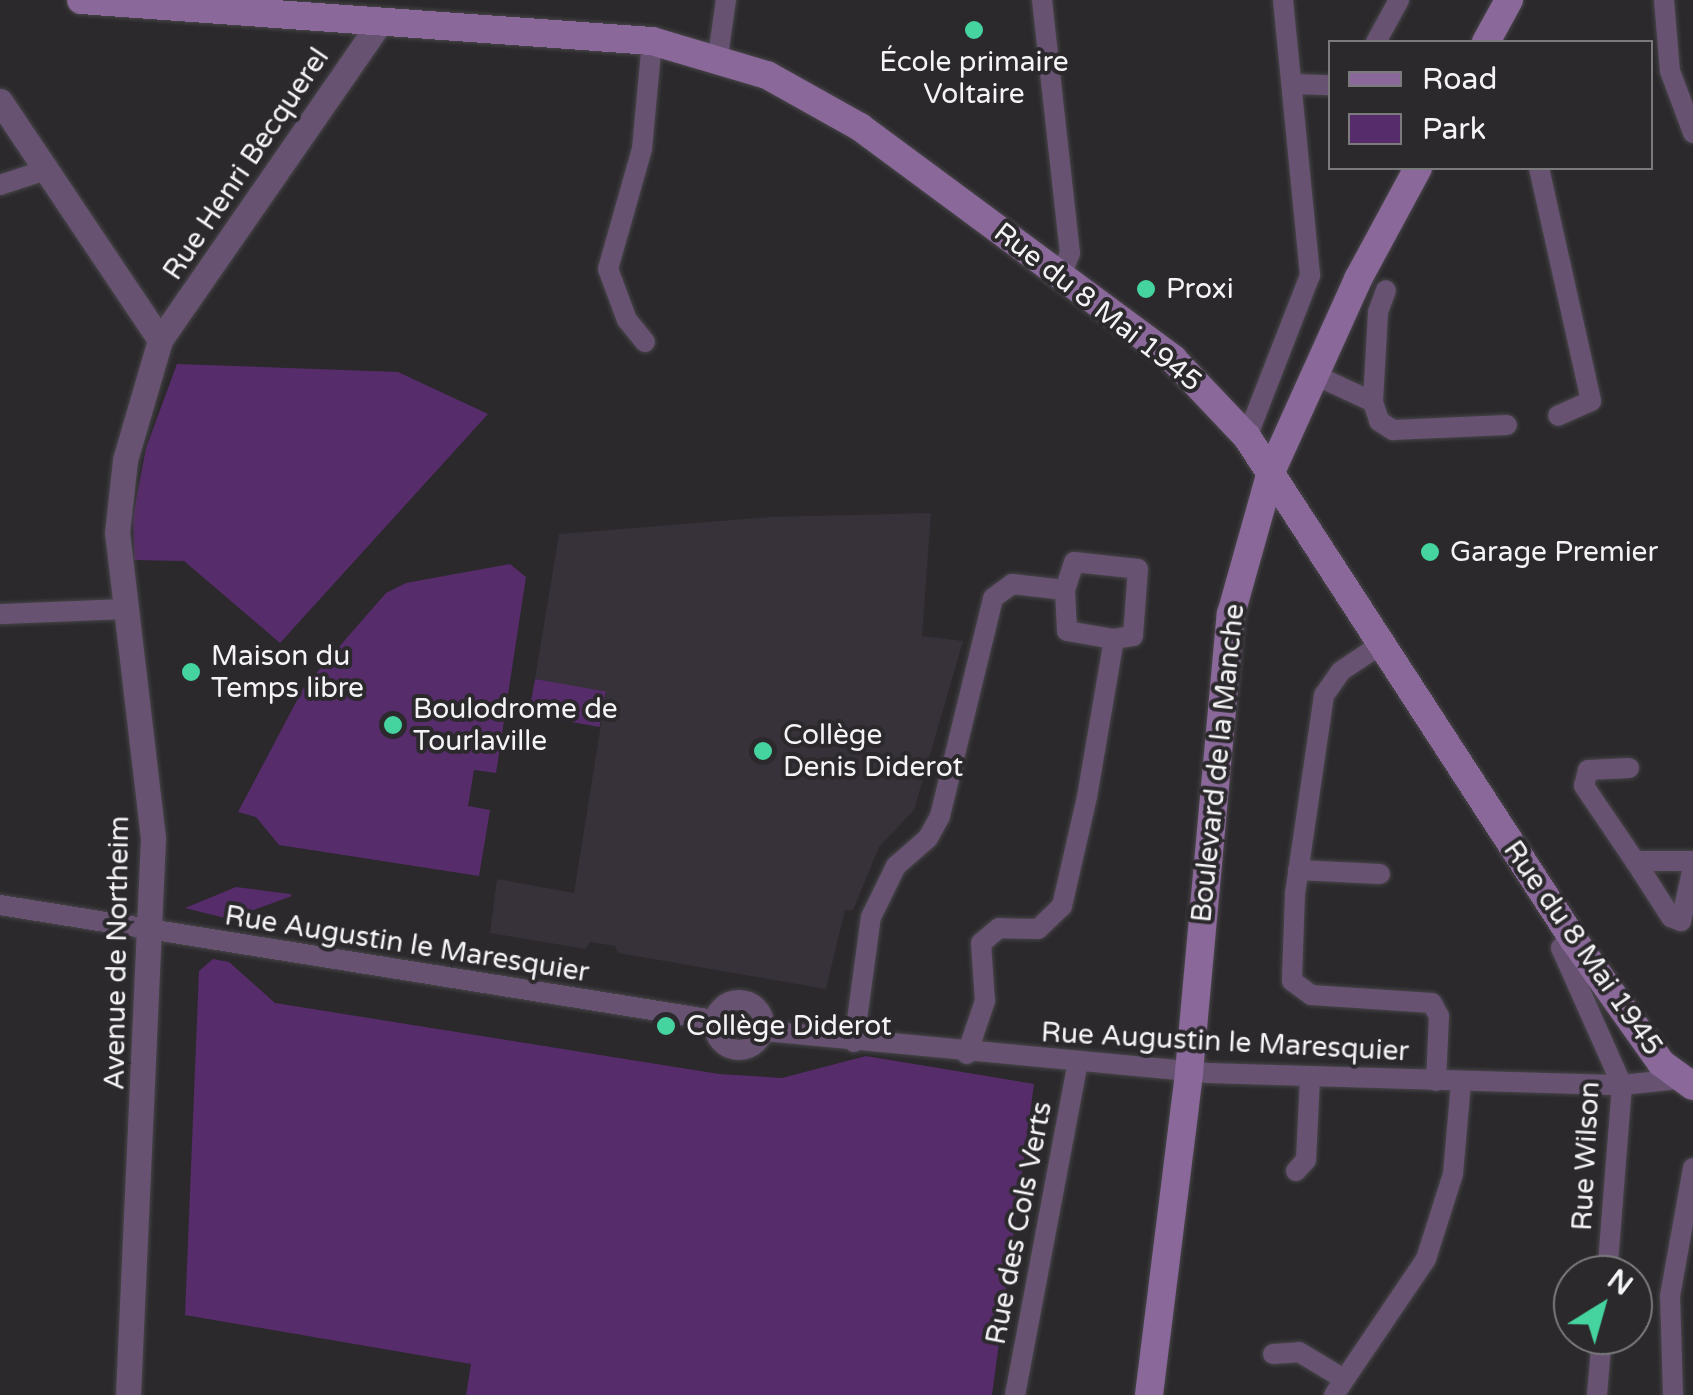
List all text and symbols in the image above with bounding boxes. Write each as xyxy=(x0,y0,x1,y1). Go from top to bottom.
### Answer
marker: École primaire Voltaire xyxy=(963,19,985,41)
legend xyxy=(1328,40,1653,170)
street label: Rue Henri Becquerel xyxy=(156,42,336,286)
place label: École primaire Voltaire xyxy=(879,45,1069,111)
text: Road xyxy=(1422,61,1497,98)
text: Park xyxy=(1422,111,1486,148)
street label: Rue du 8 Mai 1945 xyxy=(987,215,1209,399)
place label: Proxi xyxy=(1166,272,1234,306)
marker: Proxi xyxy=(1135,278,1157,300)
place label: Garage Premier xyxy=(1450,535,1658,569)
marker: Garage Premier xyxy=(1419,541,1441,563)
street label: Boulevard de la Manche xyxy=(1185,602,1251,924)
place label: Maison du Temps libre xyxy=(211,639,364,705)
marker: Maison du Temps libre xyxy=(180,661,202,683)
place label: Boulodrome de Tourlaville xyxy=(413,692,618,758)
marker: Boulodrome de Tourlaville xyxy=(382,714,404,736)
place label: Collège Denis Diderot xyxy=(783,718,963,784)
marker: Collège Denis Diderot xyxy=(752,740,774,762)
street label: Avenue de Northeim xyxy=(98,816,136,1090)
street label: Rue du 8 Mai 1945 xyxy=(1496,834,1670,1062)
street label: Rue Augustin le Maresquier xyxy=(222,899,592,989)
place label: Collège Diderot xyxy=(686,1009,892,1043)
marker: Collège Diderot xyxy=(655,1015,677,1037)
street label: Rue Augustin le Maresquier xyxy=(1040,1016,1410,1068)
street label: Rue Wilson xyxy=(1565,1080,1607,1232)
street label: Rue des Cols Verts xyxy=(979,1099,1059,1347)
north arrow xyxy=(1553,1255,1653,1355)
text: N xyxy=(1601,1262,1639,1303)

